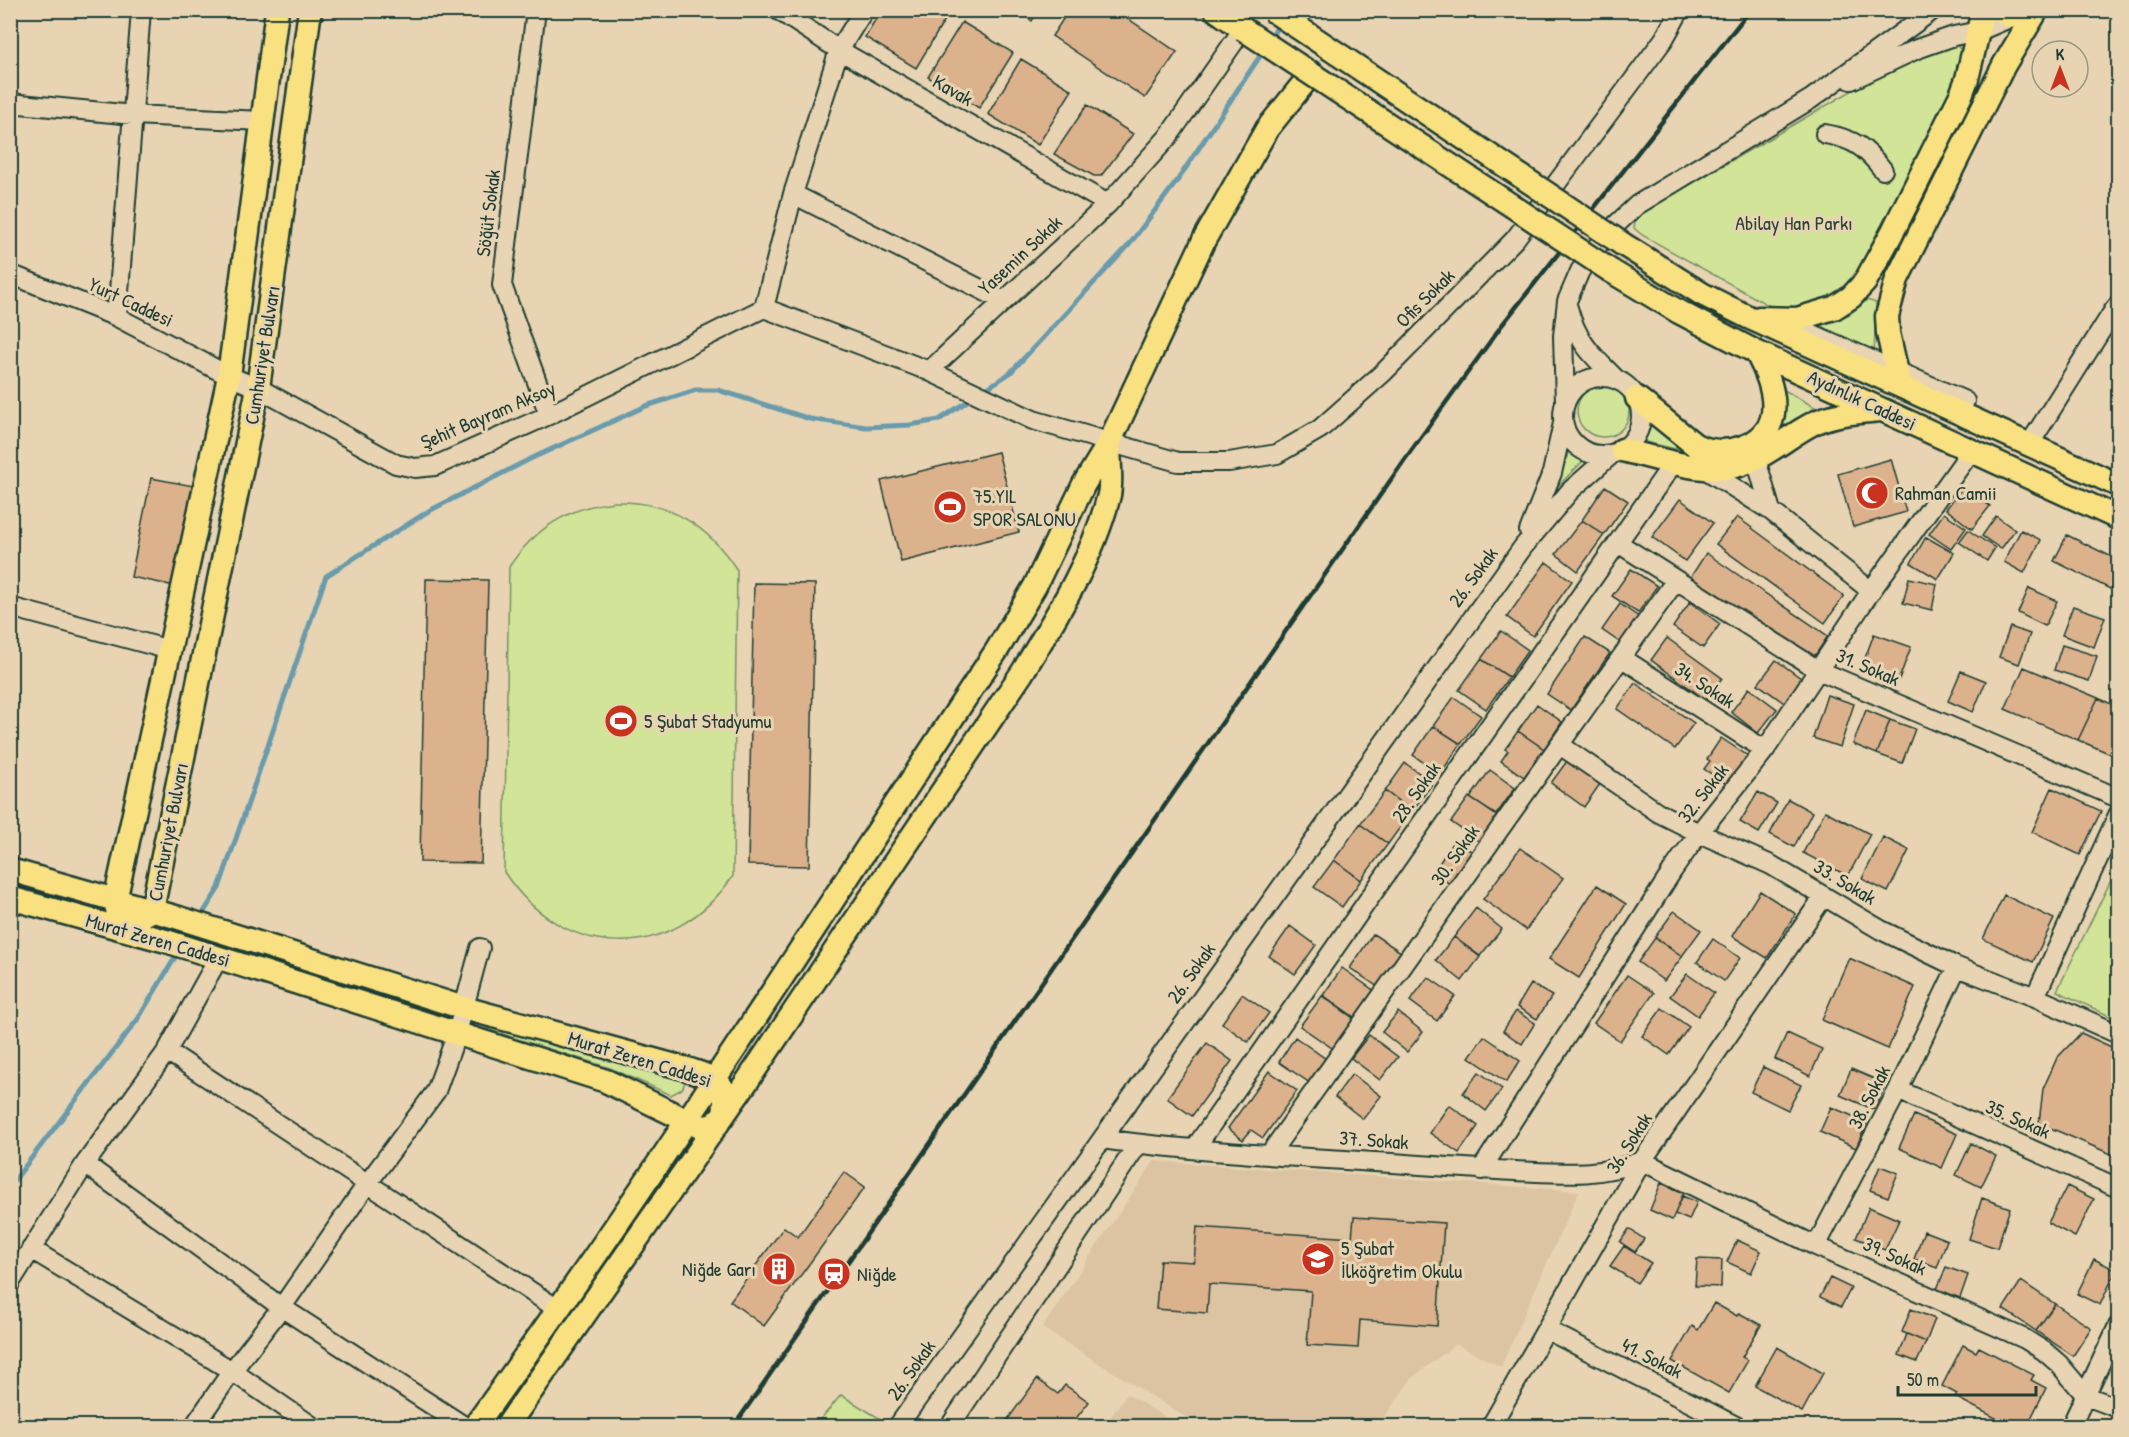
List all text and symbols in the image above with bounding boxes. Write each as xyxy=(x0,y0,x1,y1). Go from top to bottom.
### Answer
north arrow xyxy=(2030,39,2090,99)
text: K xyxy=(2056,43,2065,65)
street label: Kavak xyxy=(928,67,978,112)
street label: Söğüt Sokak xyxy=(469,168,506,258)
street label: Yasemin Sokak xyxy=(972,209,1068,301)
park label: Abilay Han Parkı xyxy=(1735,209,1853,236)
street label: Ofis Sokak xyxy=(1389,262,1460,333)
street label: Yurt Caddesi xyxy=(84,270,178,333)
street label: Cumhuriyet Bulvarı xyxy=(237,283,286,426)
street label: Aydınlık Caddesi xyxy=(1804,363,1921,436)
street label: Şehit Bayram Aksoy xyxy=(416,374,559,455)
mosque icon: Rahman Camii xyxy=(1854,475,1890,511)
place label: Rahman Camii xyxy=(1895,479,1997,506)
place label: 75.YIL SPOR SALONU xyxy=(973,482,1076,532)
sports icon: 75.YIL SPOR SALONU xyxy=(932,489,968,525)
street label: 26. Sokak xyxy=(1442,541,1503,612)
street label: 31. Sokak xyxy=(1832,641,1904,692)
street label: 34. Sokak xyxy=(1670,655,1741,714)
sports icon: 5 Şubat Stadyumu xyxy=(603,703,639,739)
place label: 5 Şubat Stadyumu xyxy=(644,707,772,734)
street label: 28. Sokak xyxy=(1385,756,1446,828)
street label: 32. Sokak xyxy=(1671,757,1734,828)
street label: Cumhuriyet Bulvarı xyxy=(141,760,194,903)
street label: 30. Sokak xyxy=(1424,819,1485,891)
street label: 33. Sokak xyxy=(1809,852,1882,911)
street label: Murat Zeren Caddesi xyxy=(83,906,233,973)
street label: 26. Sokak xyxy=(1160,937,1221,1008)
street label: Murat Zeren Caddesi xyxy=(565,1024,715,1093)
street label: 38. Sokak xyxy=(1841,1060,1896,1133)
street label: 35. Sokak xyxy=(1982,1092,2055,1145)
street label: 36. Sokak xyxy=(1599,1107,1658,1179)
street label: 37. Sokak xyxy=(1338,1124,1410,1155)
street label: 39. Sokak xyxy=(1859,1230,1931,1281)
place label: 5 Şubat İlköğretim Okulu xyxy=(1341,1234,1462,1284)
school or university icon: 5 Şubat İlköğretim Okulu xyxy=(1300,1241,1336,1277)
building icon: Niğde Garı xyxy=(761,1251,797,1287)
place label: Niğde Garı xyxy=(682,1255,756,1282)
station icon: Niğde xyxy=(816,1256,852,1292)
place label: Niğde xyxy=(857,1260,897,1287)
street label: 41. Sokak xyxy=(1617,1331,1687,1384)
street label: 26. Sokak xyxy=(880,1334,941,1405)
scale bar xyxy=(1898,1359,2036,1397)
text: 50 m xyxy=(1907,1367,1939,1392)

